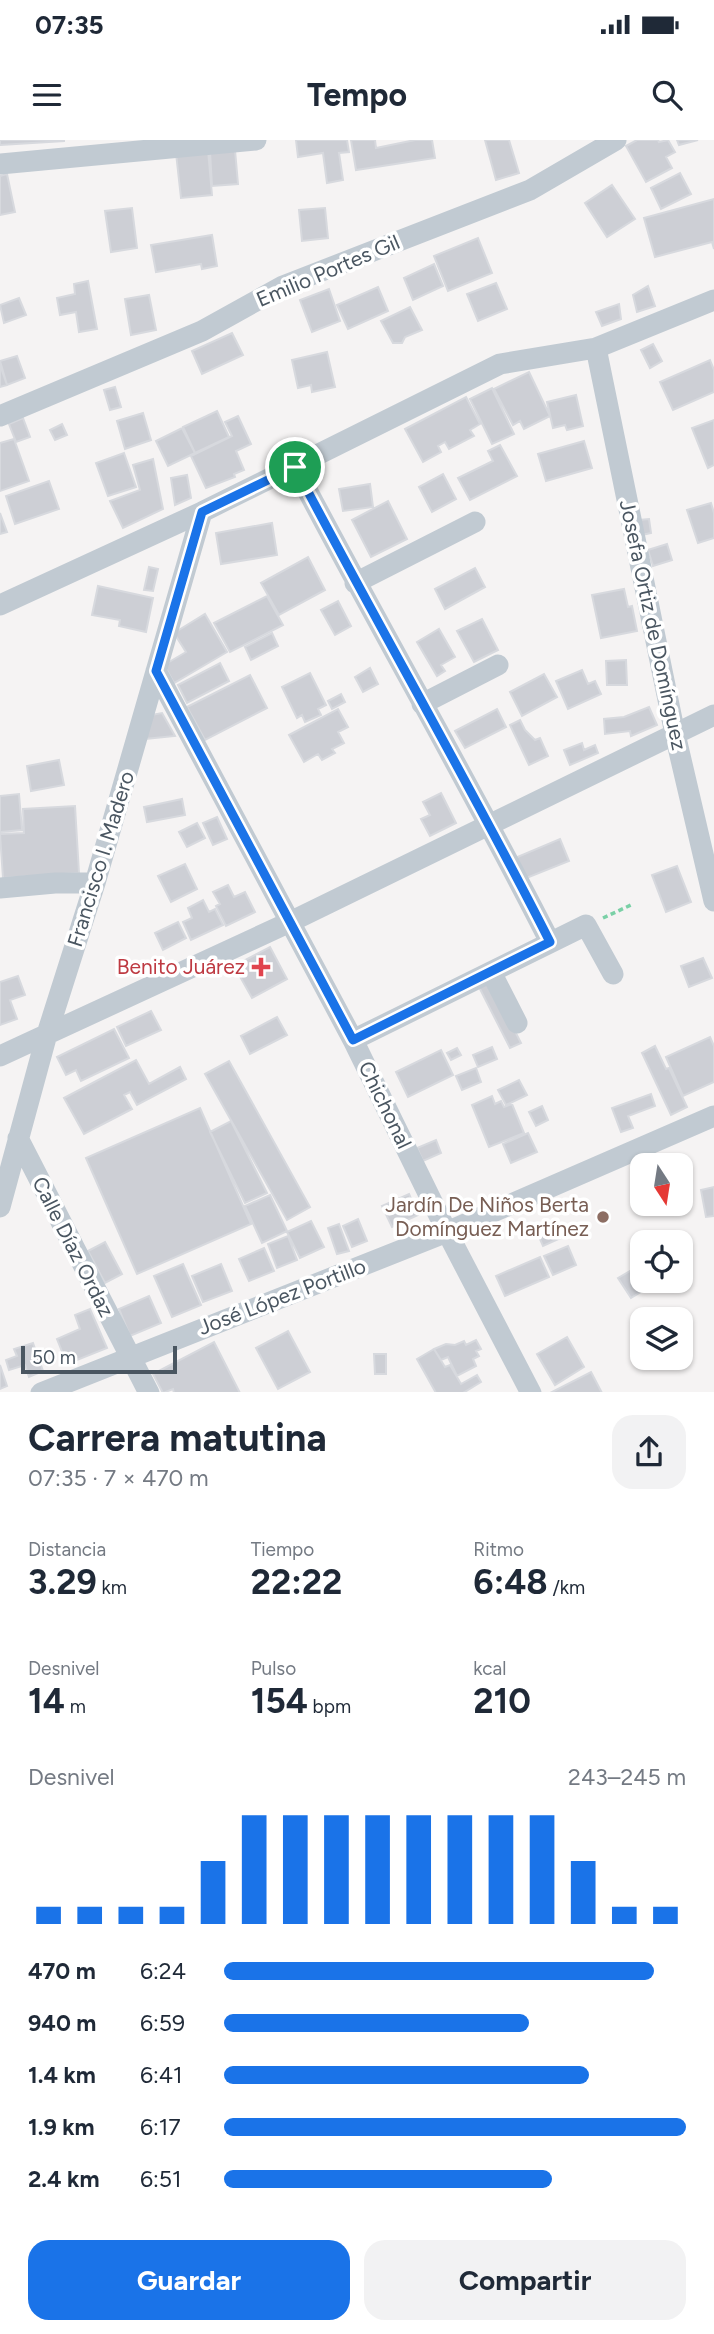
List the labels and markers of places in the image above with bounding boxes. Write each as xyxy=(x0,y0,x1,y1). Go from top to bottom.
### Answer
pin xyxy=(265,437,325,497)
place label: Benito Juárez xyxy=(117,954,245,979)
marker: Benito Juárez xyxy=(251,957,271,977)
place label: Jardín De Niños Berta Domínguez Martínez xyxy=(385,1192,589,1241)
marker: Jardín De Niños Berta Domínguez Martínez xyxy=(595,1209,611,1225)

